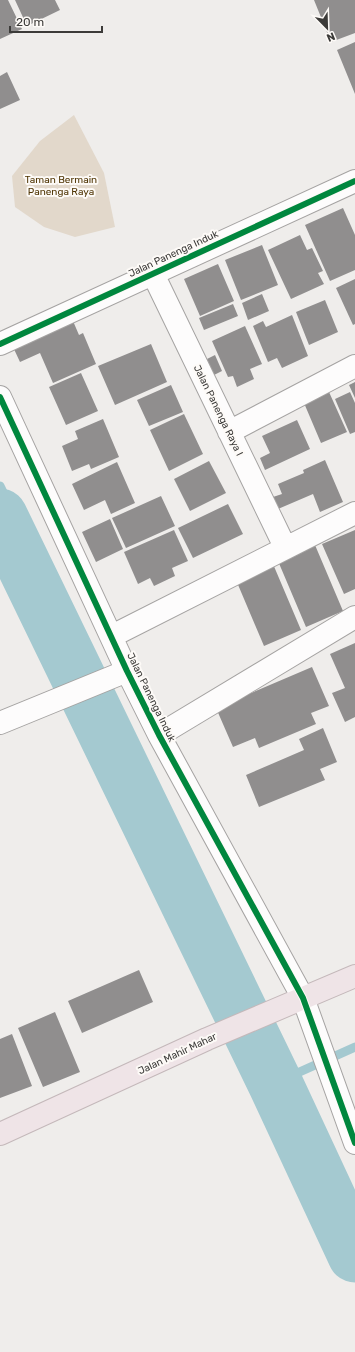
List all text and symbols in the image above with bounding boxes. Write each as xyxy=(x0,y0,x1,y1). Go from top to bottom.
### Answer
scale bar xyxy=(10,8,102,34)
north arrow xyxy=(307,8,347,48)
text: 20 m xyxy=(16,15,44,29)
text: N xyxy=(324,29,337,44)
park label: Taman Bermain Panenga Raya xyxy=(25,174,97,198)
street label: Jalan Panenga Induk xyxy=(127,227,221,280)
street label: Jalan Panenga Raya I xyxy=(191,363,245,458)
street label: Jalan Panenga Induk xyxy=(124,651,178,745)
street label: Jalan Mahir Mahar xyxy=(136,1030,219,1077)

